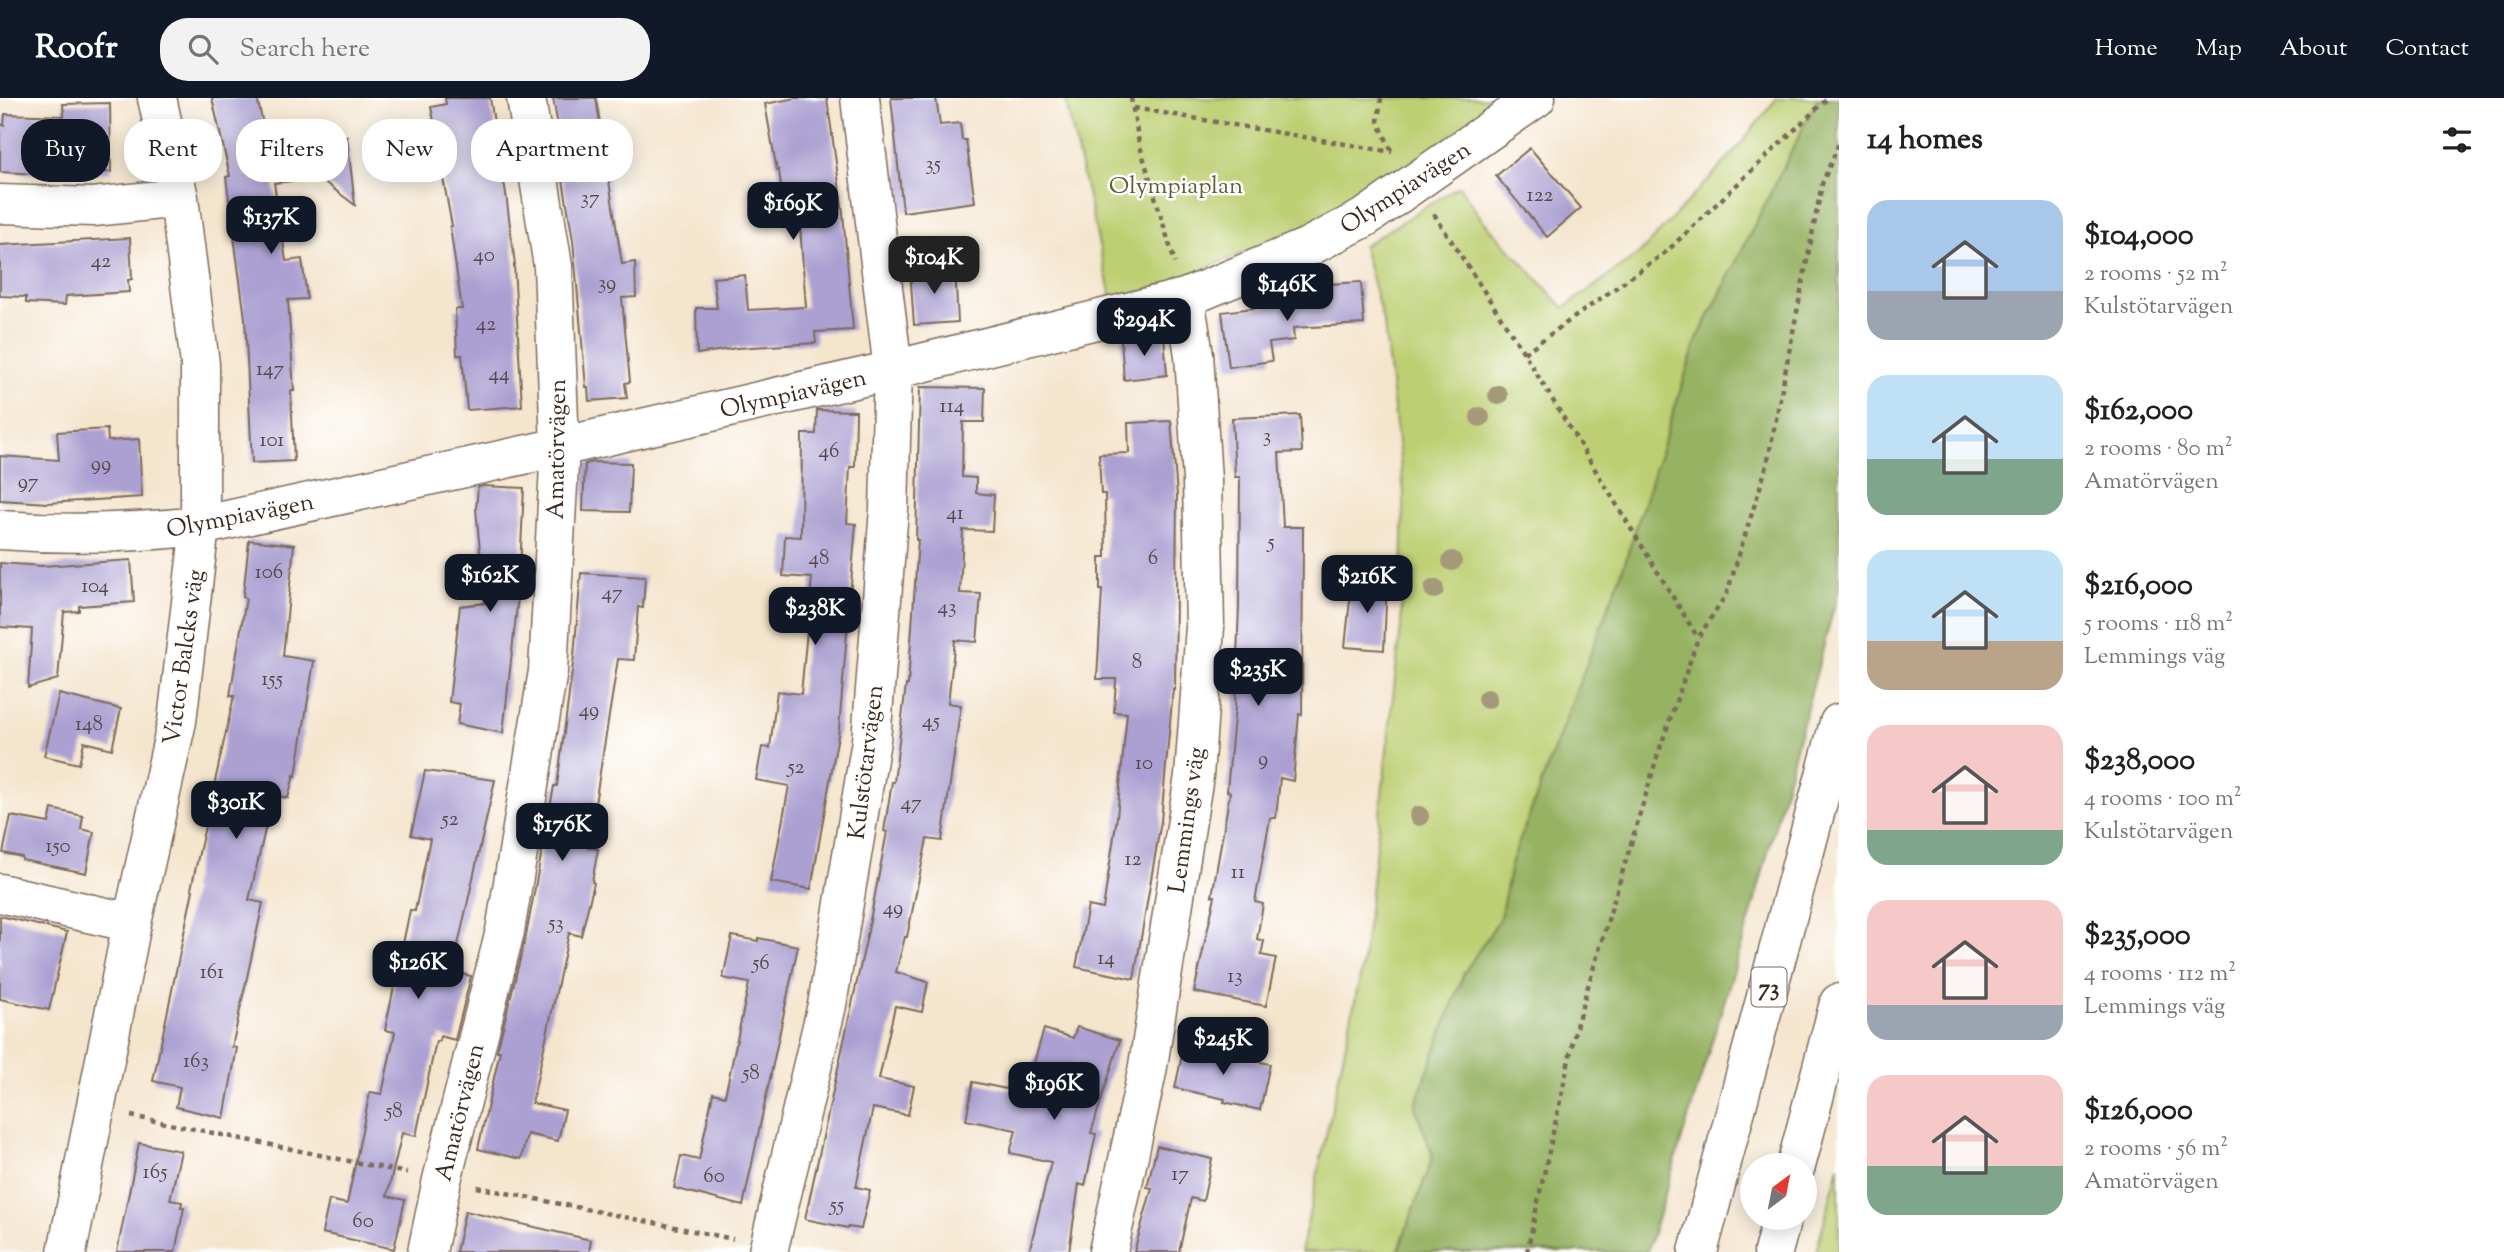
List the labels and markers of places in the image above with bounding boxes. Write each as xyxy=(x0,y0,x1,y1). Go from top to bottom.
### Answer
pin: $169K xyxy=(744,183,842,242)
pin: $137K xyxy=(222,197,320,256)
pin: $104K xyxy=(885,236,983,296)
pin: $146K xyxy=(1238,264,1336,323)
pin: $294K xyxy=(1095,299,1193,358)
pin: $162K xyxy=(441,554,539,614)
pin: $216K xyxy=(1318,556,1416,615)
pin: $238K xyxy=(766,588,864,647)
pin: $235K xyxy=(1209,648,1307,708)
pin: $301K xyxy=(187,782,285,841)
pin: $176K xyxy=(513,804,611,863)
pin: $126K xyxy=(369,942,467,1001)
pin: $245K xyxy=(1174,1018,1272,1077)
pin: $196K xyxy=(1005,1062,1103,1122)

